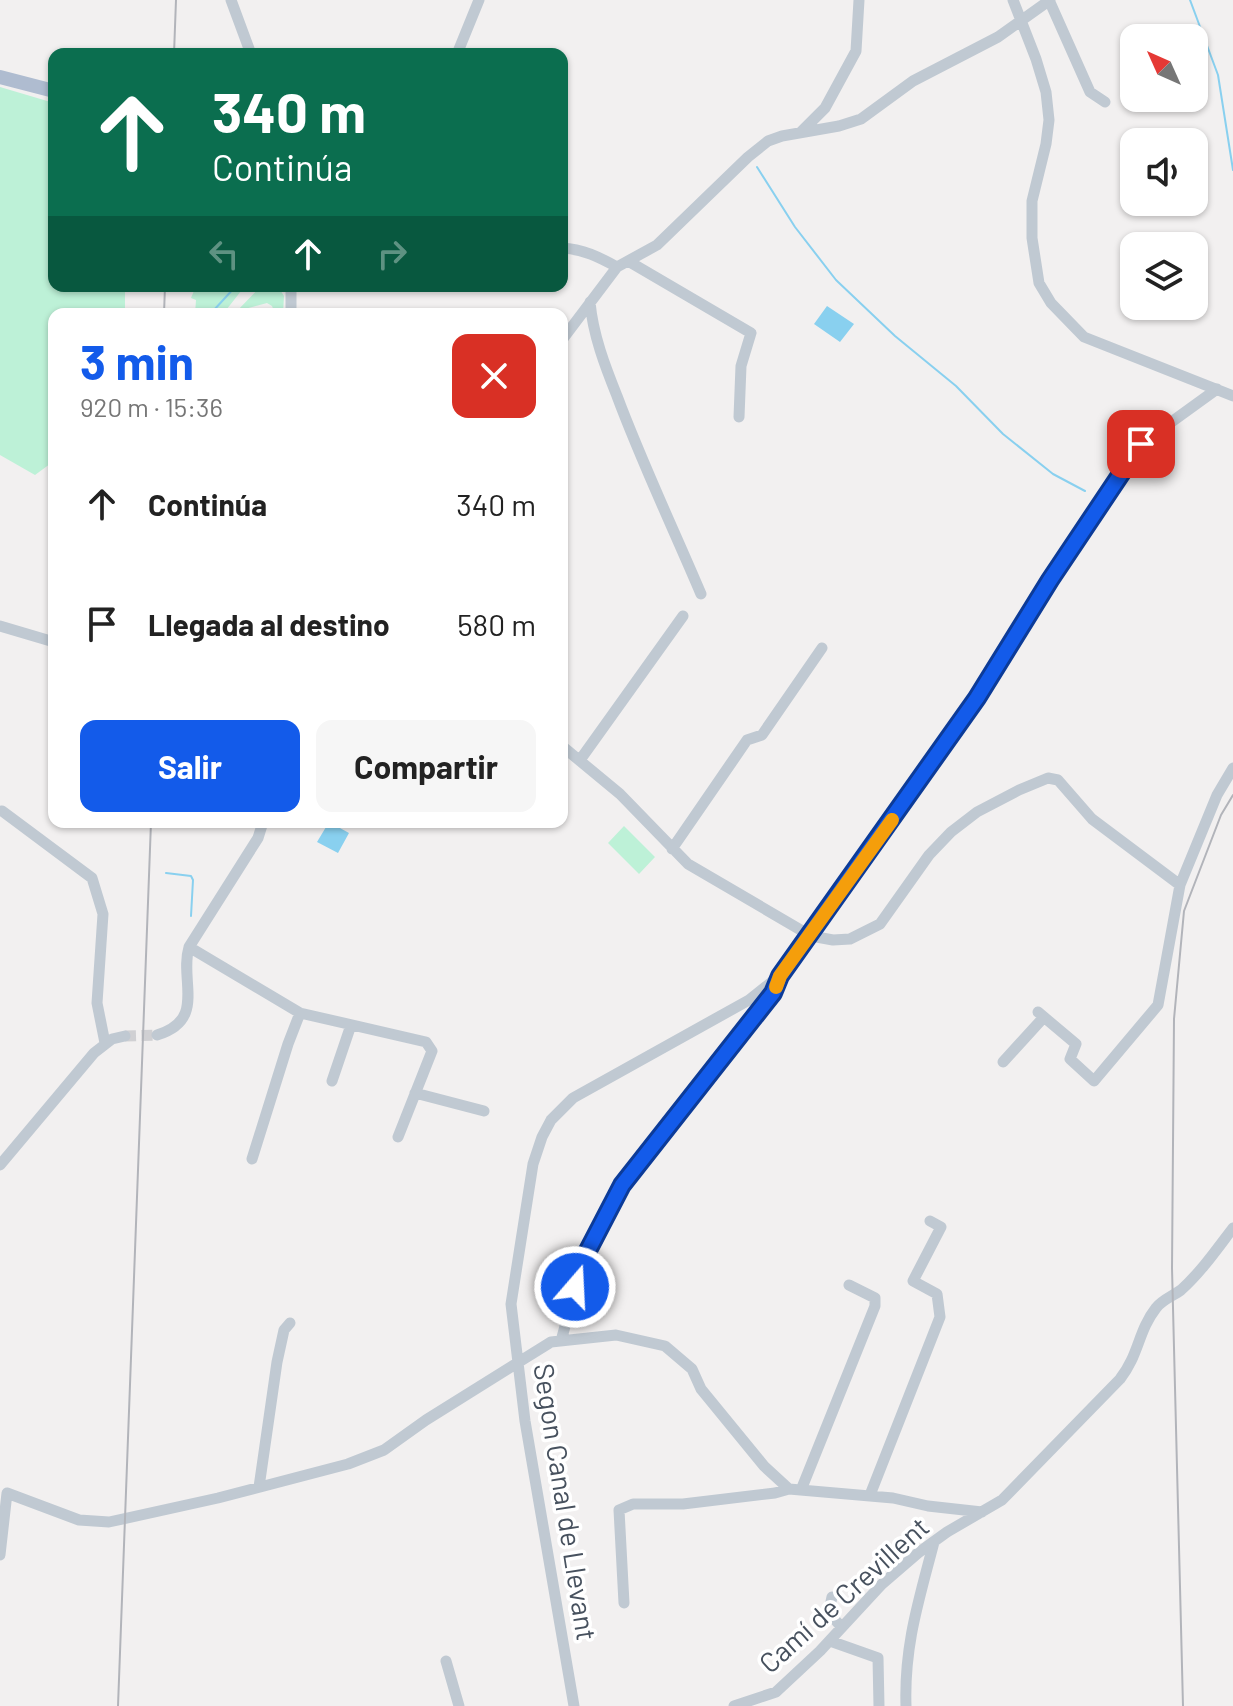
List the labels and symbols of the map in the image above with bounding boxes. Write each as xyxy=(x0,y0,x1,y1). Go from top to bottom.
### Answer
north arrow xyxy=(1120,24,1208,112)
pin xyxy=(1107,410,1175,478)
position arrow xyxy=(533,1245,617,1329)
street label: Segon Canal de Llevant xyxy=(527,1361,605,1643)
street label: Camí de Crevillent xyxy=(751,1509,935,1679)

